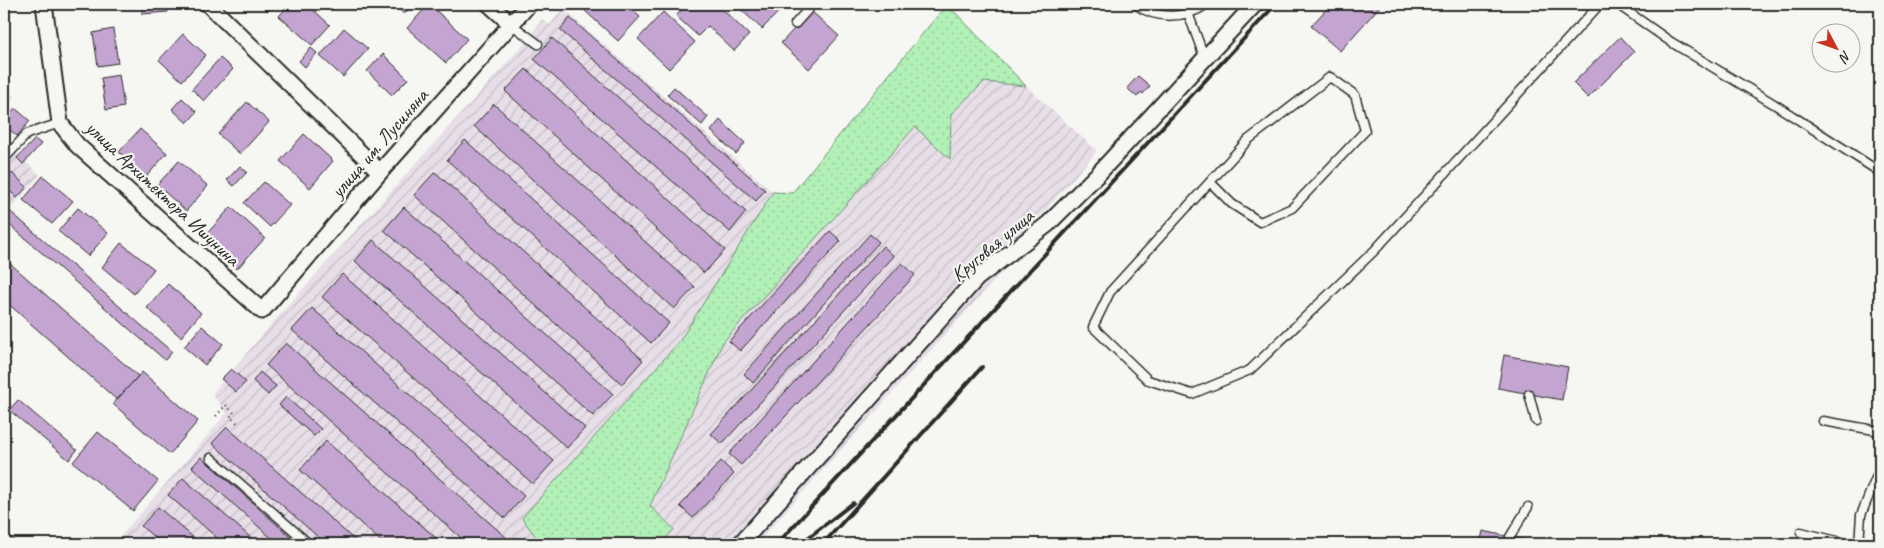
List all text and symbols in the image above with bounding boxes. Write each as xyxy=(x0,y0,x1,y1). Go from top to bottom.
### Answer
north arrow xyxy=(1812,22,1862,72)
text: N xyxy=(1835,47,1855,67)
street label: улица им. Лусиняна xyxy=(325,83,434,204)
street label: улица Архитектора Ишунина xyxy=(80,115,246,272)
street label: Круговая улица xyxy=(946,203,1040,287)

